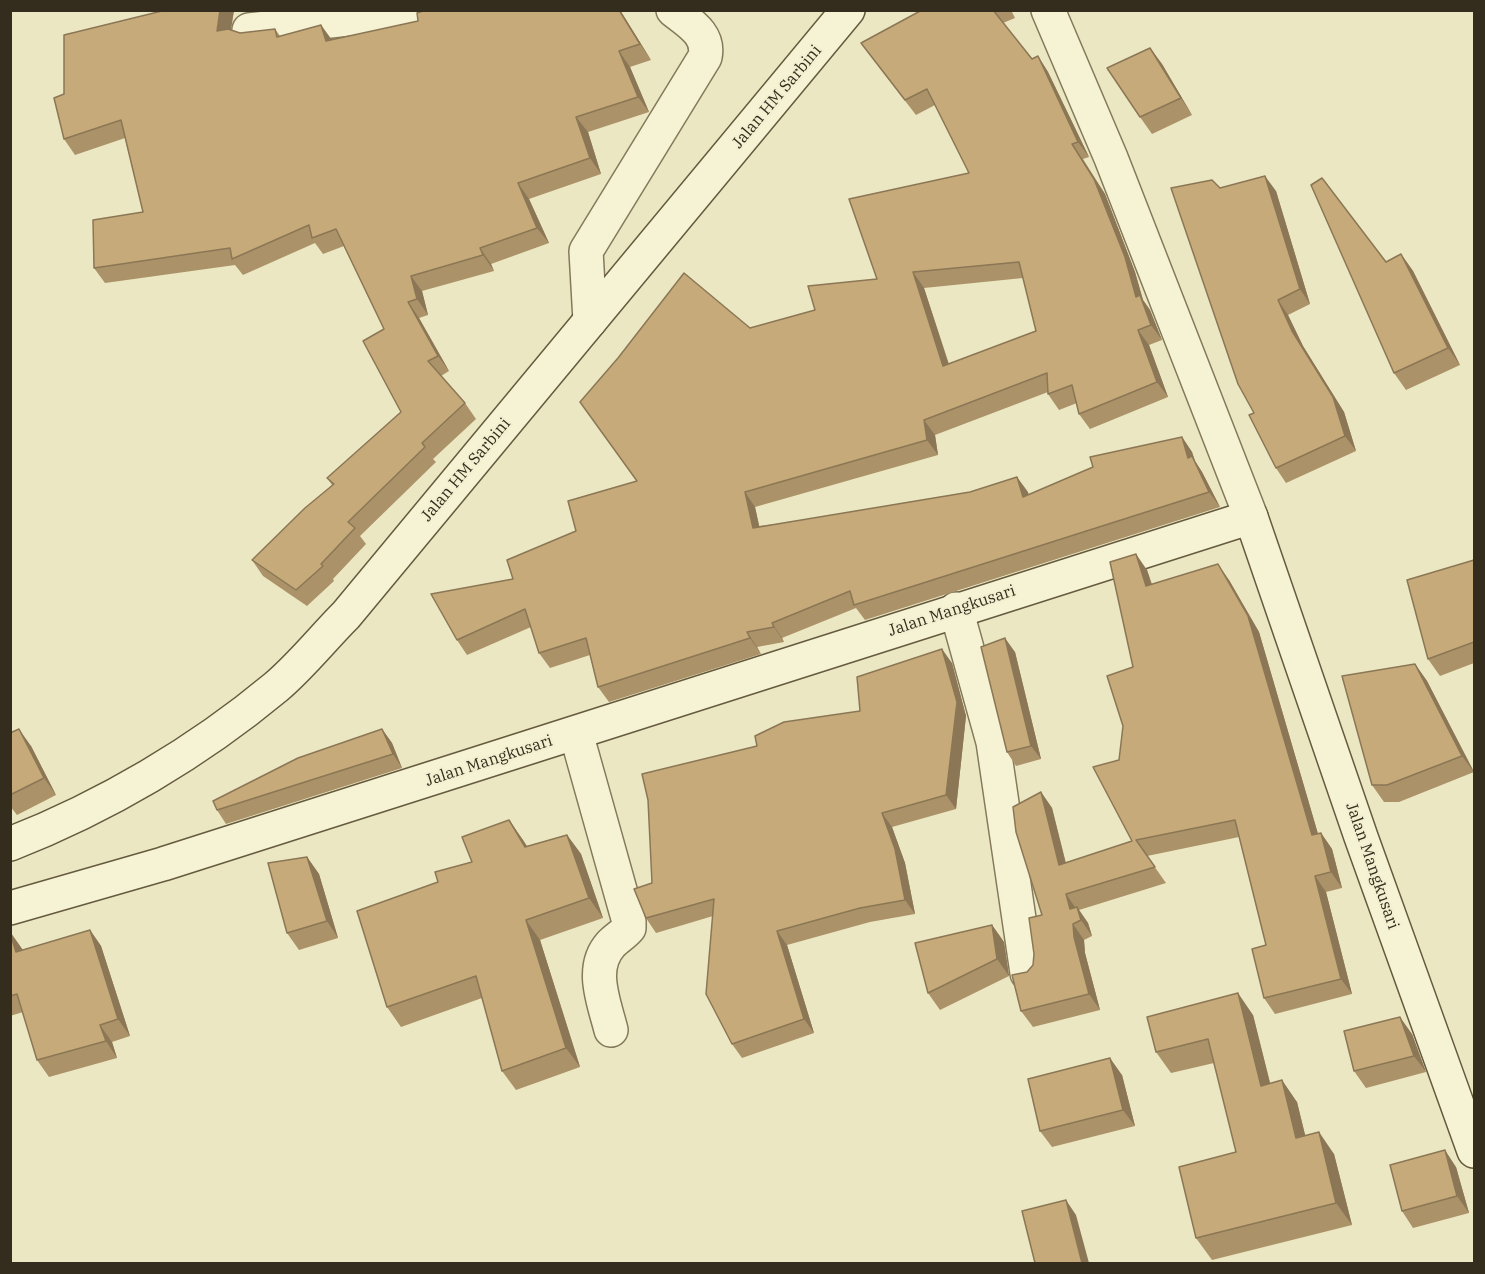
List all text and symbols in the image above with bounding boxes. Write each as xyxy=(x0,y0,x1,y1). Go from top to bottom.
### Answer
street label: Jalan HM Sarbini xyxy=(728,41,826,153)
street label: Jalan HM Sarbini xyxy=(417,414,515,526)
street label: Jalan Mangkusari xyxy=(886,581,1018,641)
street label: Jalan Mangkusari xyxy=(423,731,555,791)
street label: Jalan Mangkusari xyxy=(1341,800,1403,932)

